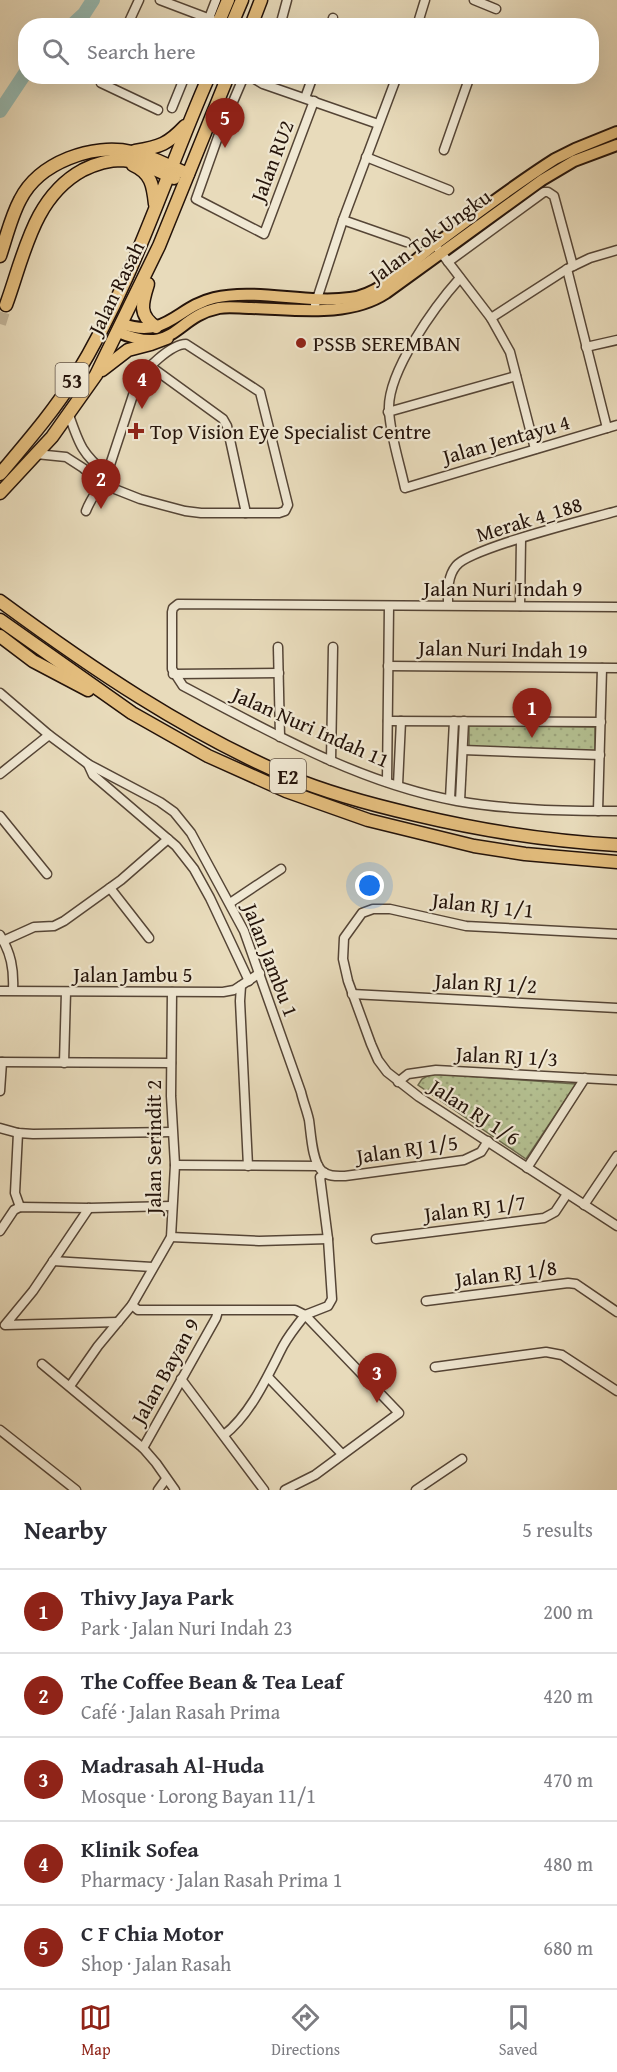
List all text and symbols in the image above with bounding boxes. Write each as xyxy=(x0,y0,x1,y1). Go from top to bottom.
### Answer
search box xyxy=(18,18,599,84)
icon: search xyxy=(39,35,72,68)
text: Search here xyxy=(87,35,196,67)
pin: 5 xyxy=(206,98,244,148)
street label: Jalan RU2 xyxy=(241,116,302,209)
street label: Jalan Tok Ungku xyxy=(360,181,498,293)
street label: Jalan Rasah xyxy=(79,236,152,343)
place label: PSSB SEREMBAN xyxy=(313,328,461,359)
marker: PSSB SEREMBAN xyxy=(294,336,308,350)
pin: 4 xyxy=(122,360,162,409)
road number: 53 xyxy=(56,363,88,397)
street label: Jalan Jentayu 4 xyxy=(436,406,573,473)
place label: Top Vision Eye Specialist Centre xyxy=(150,416,431,447)
marker: Top Vision Eye Specialist Centre xyxy=(127,422,145,440)
pin: 2 xyxy=(82,460,120,509)
street label: Merak 4_188 xyxy=(472,488,586,550)
street label: Jalan Nuri Indah 9 xyxy=(421,573,582,604)
street label: Jalan Nuri Indah 19 xyxy=(415,632,588,666)
street label: Jalan Nuri Indah 11 xyxy=(225,677,395,776)
pin: 1 xyxy=(512,688,552,738)
road number: E2 xyxy=(270,759,306,793)
your location xyxy=(355,871,384,900)
street label: Jalan RJ 1/1 xyxy=(428,884,535,926)
street label: Jalan Jambu 1 xyxy=(234,896,307,1021)
street label: Jalan Jambu 5 xyxy=(70,959,193,990)
street label: Jalan RJ 1/2 xyxy=(431,965,538,1001)
street label: Jalan RJ 1/3 xyxy=(452,1038,559,1074)
street label: Jalan RJ 1/6 xyxy=(421,1070,526,1153)
street label: Jalan Serindit 2 xyxy=(138,1080,169,1217)
street label: Jalan RJ 1/5 xyxy=(351,1127,460,1172)
street label: Jalan RJ 1/7 xyxy=(419,1186,528,1230)
street label: Jalan RJ 1/8 xyxy=(450,1251,559,1295)
street label: Jalan Bayan 9 xyxy=(122,1312,207,1432)
pin: 3 xyxy=(358,1354,397,1403)
text: Nearby xyxy=(24,1510,107,1549)
text: 5 results xyxy=(522,1515,593,1544)
text: Thivy Jaya Park xyxy=(81,1581,234,1613)
text: 1 xyxy=(38,1597,49,1626)
text: 200 m xyxy=(543,1597,593,1626)
text: Park · Jalan Nuri Indah 23 xyxy=(81,1613,293,1642)
text: The Coffee Bean & Tea Leaf xyxy=(81,1665,343,1697)
text: 2 xyxy=(38,1681,49,1710)
text: 420 m xyxy=(543,1681,593,1710)
text: Café · Jalan Rasah Prima xyxy=(81,1697,280,1726)
text: Madrasah Al-Huda xyxy=(81,1749,264,1781)
text: 3 xyxy=(38,1765,49,1794)
text: 470 m xyxy=(543,1765,593,1794)
text: Mosque · Lorong Bayan 11/1 xyxy=(81,1781,316,1810)
text: Klinik Sofea xyxy=(81,1833,199,1865)
text: 4 xyxy=(38,1849,49,1878)
text: 480 m xyxy=(543,1849,593,1878)
text: Pharmacy · Jalan Rasah Prima 1 xyxy=(81,1865,342,1894)
text: C F Chia Motor xyxy=(81,1917,224,1949)
text: 5 xyxy=(38,1933,49,1962)
text: 680 m xyxy=(543,1933,593,1962)
text: Shop · Jalan Rasah xyxy=(81,1949,231,1978)
tab: Map xyxy=(79,2001,112,2061)
tab: Directions xyxy=(271,2001,340,2061)
tab: Saved xyxy=(499,2001,538,2061)

